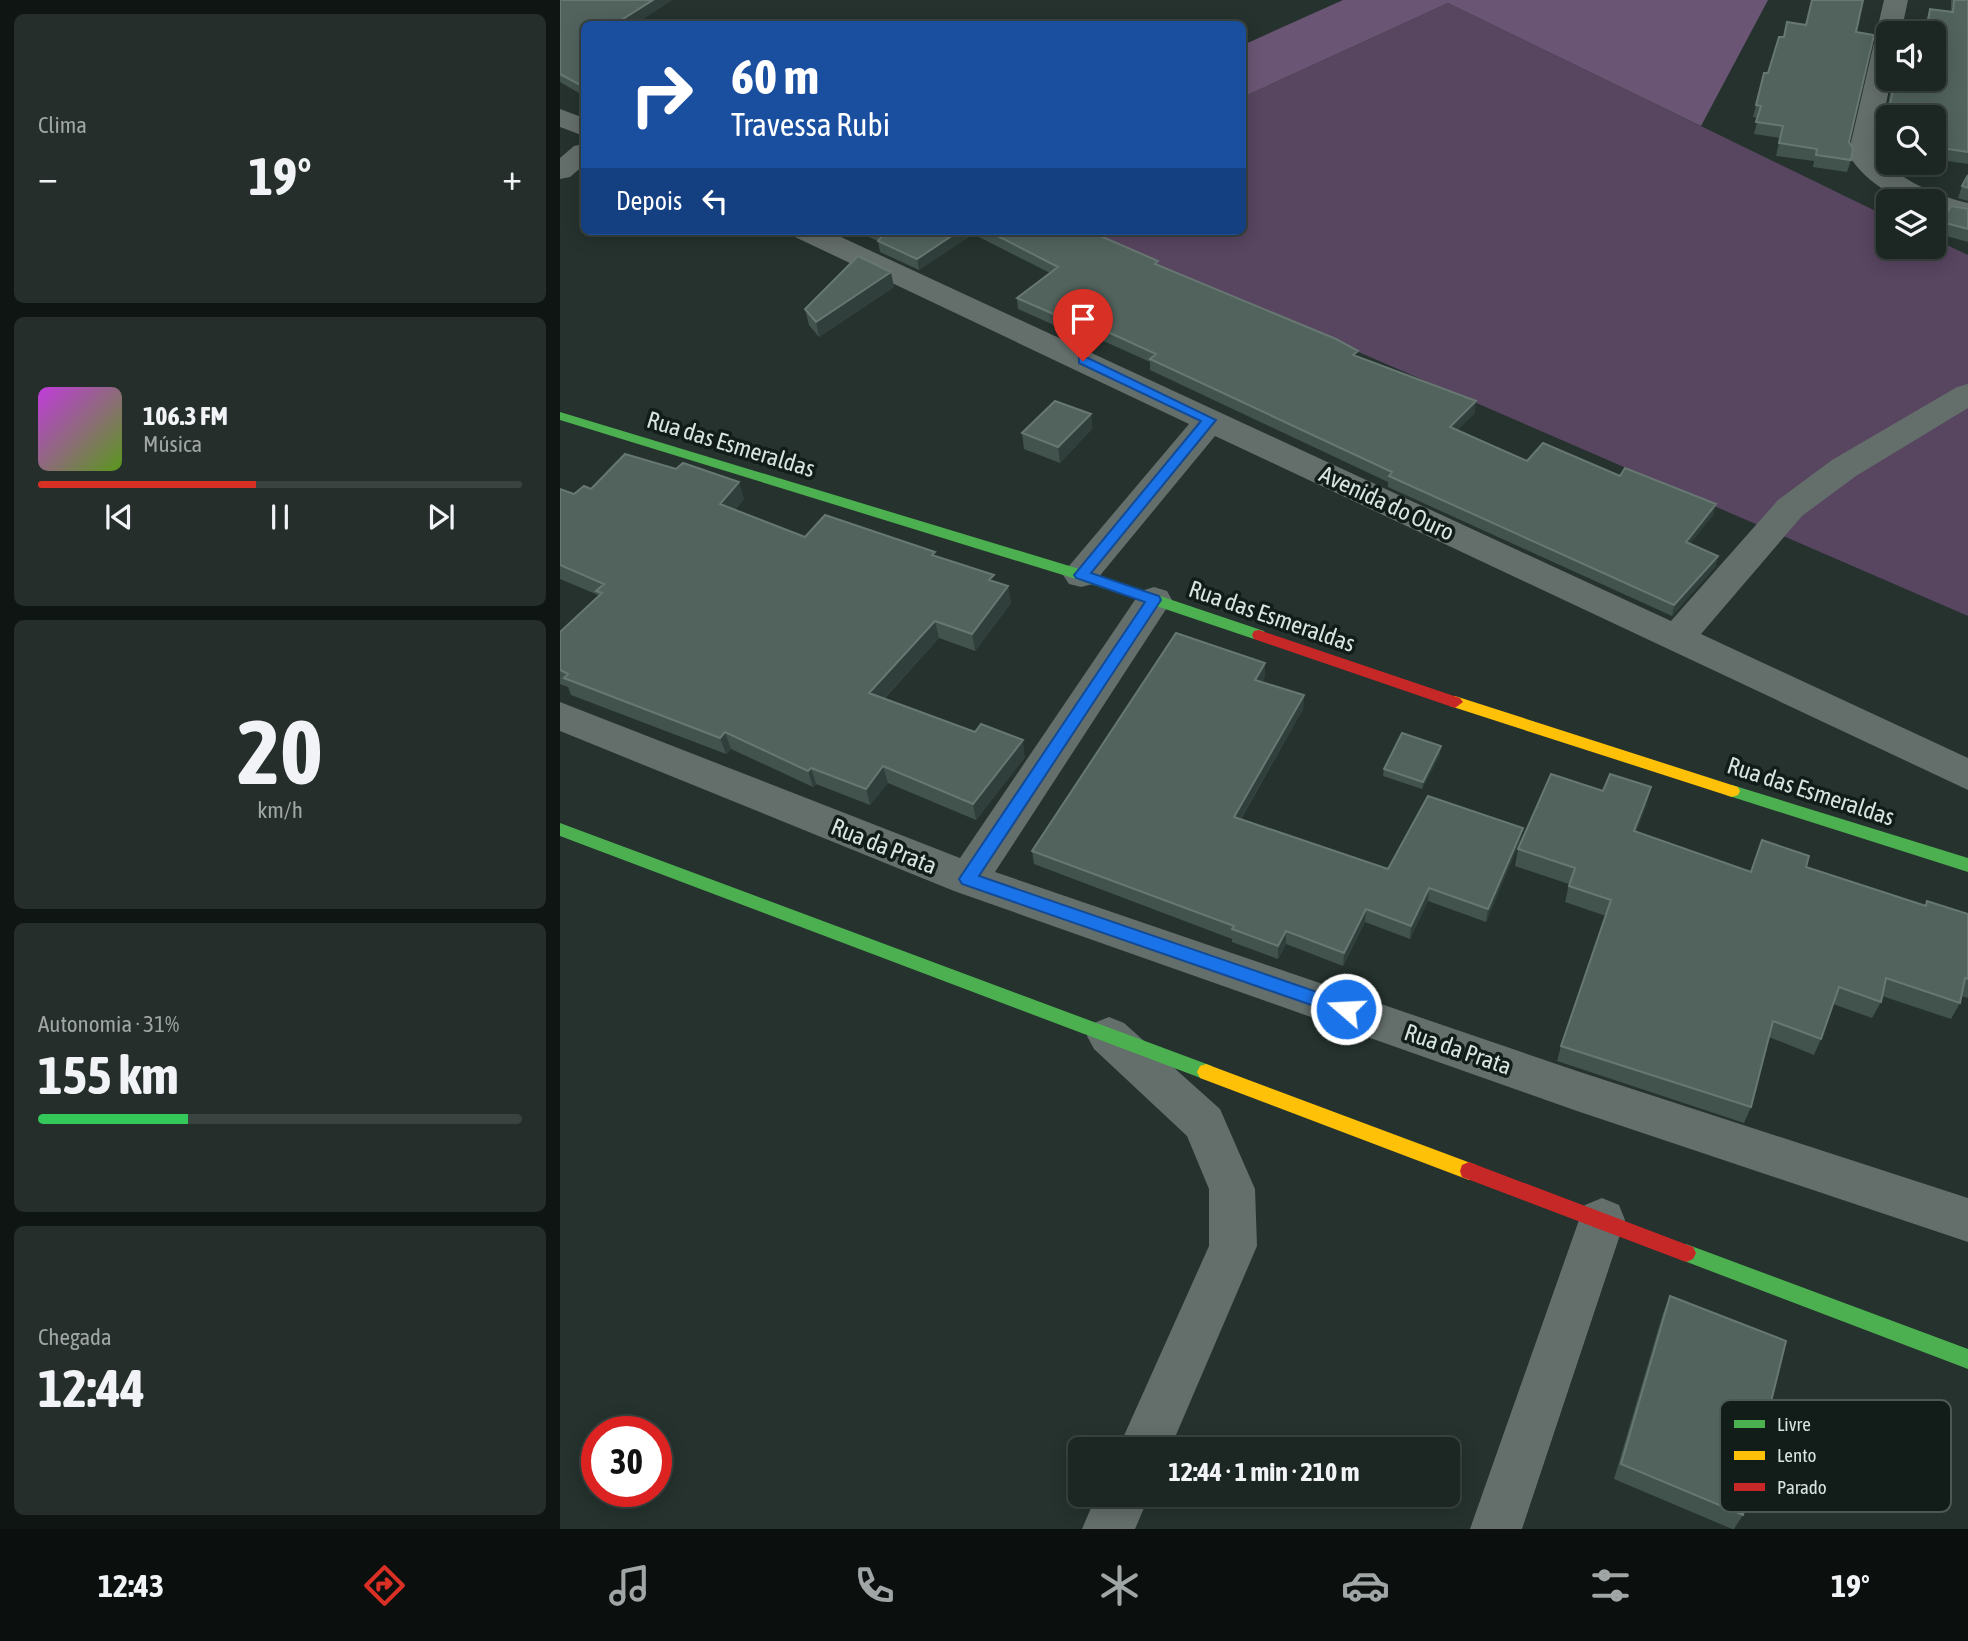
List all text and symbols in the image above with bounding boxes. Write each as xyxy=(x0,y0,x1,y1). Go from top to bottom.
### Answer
map controls xyxy=(1876,21,1946,259)
button: sound xyxy=(1876,21,1946,91)
text: 60 m xyxy=(731,48,819,104)
icon: right xyxy=(616,49,707,140)
button: search xyxy=(1876,105,1946,175)
text: Travessa Rubi xyxy=(731,106,890,143)
text: Clima xyxy=(38,112,87,138)
text: 19° xyxy=(248,146,312,206)
text: − xyxy=(38,155,58,198)
text: + xyxy=(502,155,522,198)
icon: left xyxy=(696,182,734,220)
text: Depois xyxy=(616,186,682,216)
button: layers xyxy=(1876,189,1946,259)
pin xyxy=(1053,289,1113,361)
icon: arrive xyxy=(1064,300,1102,338)
text: 106.3 FM xyxy=(143,401,228,431)
street label: Rua das Esmeraldas xyxy=(644,406,818,482)
text: Música xyxy=(143,431,202,457)
street label: Avenida do Ouro xyxy=(1315,460,1459,546)
icon: previous xyxy=(100,498,138,536)
icon: pause xyxy=(261,498,299,536)
icon: next xyxy=(422,498,460,536)
street label: Rua das Esmeraldas xyxy=(1185,575,1359,657)
text: 20 xyxy=(237,699,323,803)
street label: Rua das Esmeraldas xyxy=(1724,751,1898,831)
text: km/h xyxy=(257,797,303,823)
street label: Rua da Prata xyxy=(827,813,941,879)
position arrow xyxy=(1309,972,1383,1046)
text: Autonomia · 31% xyxy=(38,1011,179,1037)
street label: Rua da Prata xyxy=(1401,1018,1515,1080)
text: 155 km xyxy=(38,1045,179,1105)
text: Chegada xyxy=(38,1324,112,1350)
text: 12:44 xyxy=(38,1358,145,1418)
legend xyxy=(1720,1400,1951,1512)
text: Livre xyxy=(1777,1413,1811,1435)
speed limit sign: 30 xyxy=(581,1416,672,1507)
text: Lento xyxy=(1777,1444,1816,1466)
text: 12:44 · 1 min · 210 m xyxy=(1169,1457,1359,1487)
text: Parado xyxy=(1777,1476,1827,1498)
icon: directions xyxy=(360,1561,409,1610)
icon: music xyxy=(605,1561,654,1610)
icon: phone xyxy=(850,1561,899,1610)
icon: climate xyxy=(1095,1561,1144,1610)
icon: car xyxy=(1341,1561,1390,1610)
icon: filters xyxy=(1586,1561,1635,1610)
text: 12:43 xyxy=(98,1567,164,1604)
text: 19° xyxy=(1831,1567,1870,1604)

